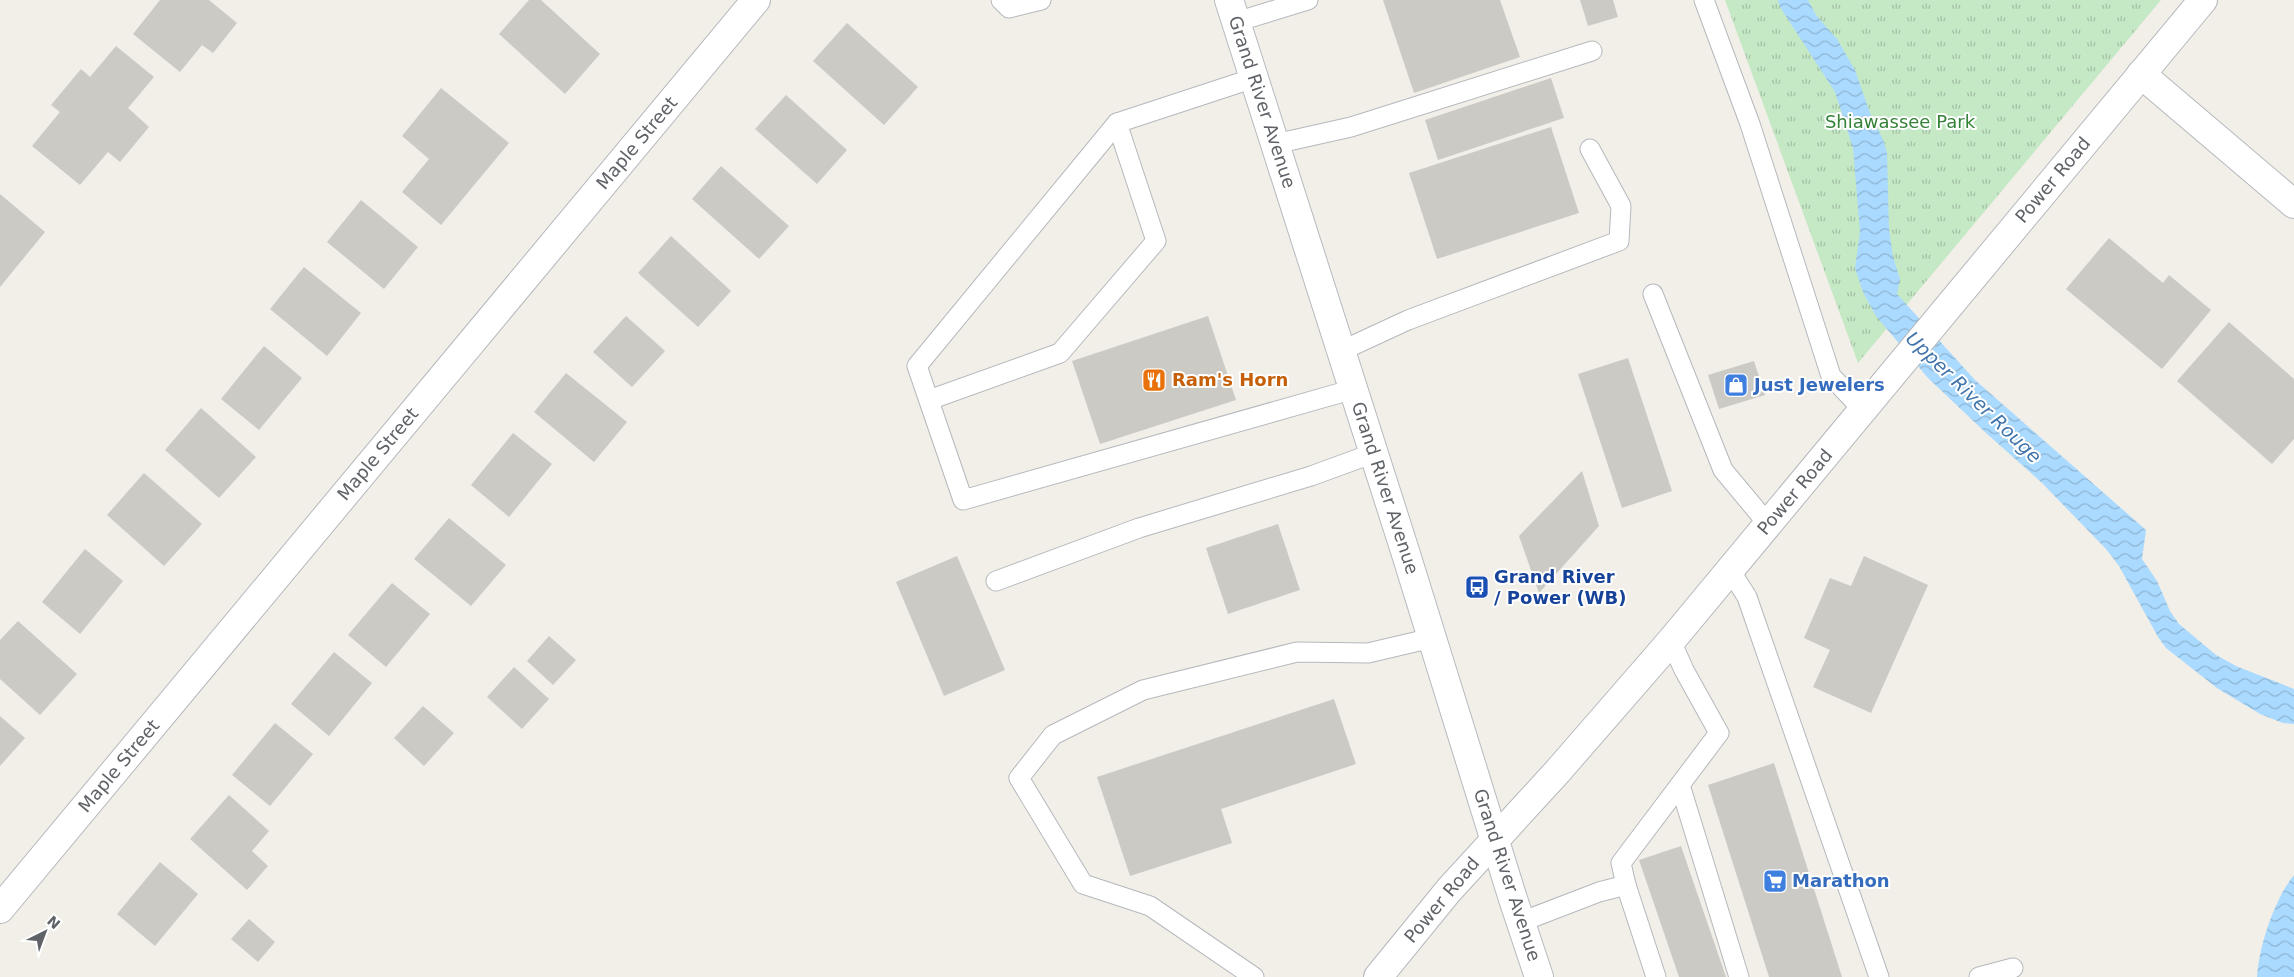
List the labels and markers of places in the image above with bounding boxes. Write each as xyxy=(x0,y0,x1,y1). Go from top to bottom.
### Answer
restaurant icon: Ram's Horn xyxy=(1141,367,1167,393)
place label: Ram's Horn xyxy=(1172,369,1288,390)
shop icon: Just Jewelers xyxy=(1723,372,1749,398)
place label: Just Jewelers xyxy=(1752,374,1885,395)
place label: Grand River / Power (WB) xyxy=(1494,566,1626,608)
bus stop icon: Grand River / Power (WB) xyxy=(1464,574,1490,600)
supermarket icon: Marathon xyxy=(1762,868,1788,894)
place label: Marathon xyxy=(1792,870,1890,891)

